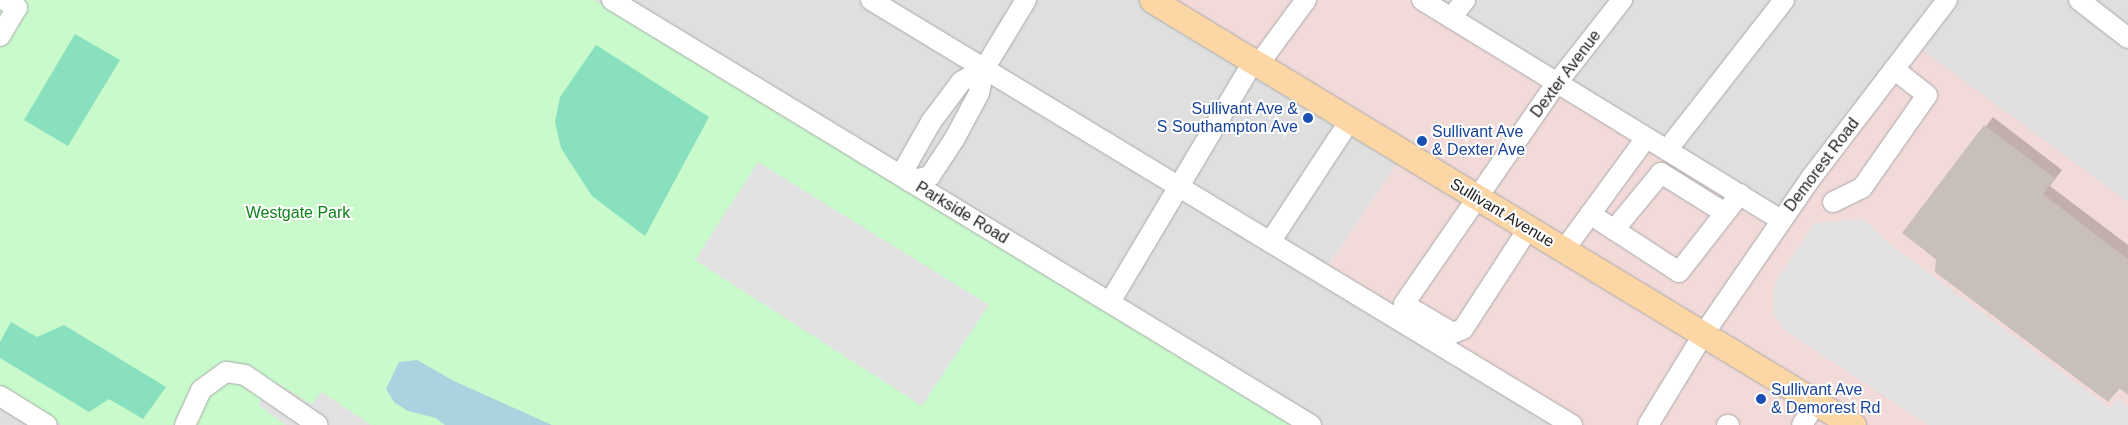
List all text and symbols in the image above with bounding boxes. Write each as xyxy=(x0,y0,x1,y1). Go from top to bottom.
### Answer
street label: Dexter Avenue xyxy=(1527,26,1605,122)
place label: Sullivant Ave & S Southampton Ave xyxy=(1156,99,1298,137)
marker: Sullivant Ave & S Southampton Ave xyxy=(1302,112,1314,124)
street label: Demorest Road xyxy=(1781,114,1863,216)
place label: Sullivant Ave & Dexter Ave xyxy=(1432,122,1526,160)
marker: Sullivant Ave & Dexter Ave xyxy=(1416,135,1428,147)
street label: Sullivant Avenue xyxy=(1446,174,1558,252)
street label: Parkside Road xyxy=(912,178,1012,248)
park label: Westgate Park xyxy=(246,203,350,223)
place label: Sullivant Ave & Demorest Rd xyxy=(1771,380,1880,418)
marker: Sullivant Ave & Demorest Rd xyxy=(1755,393,1767,405)

